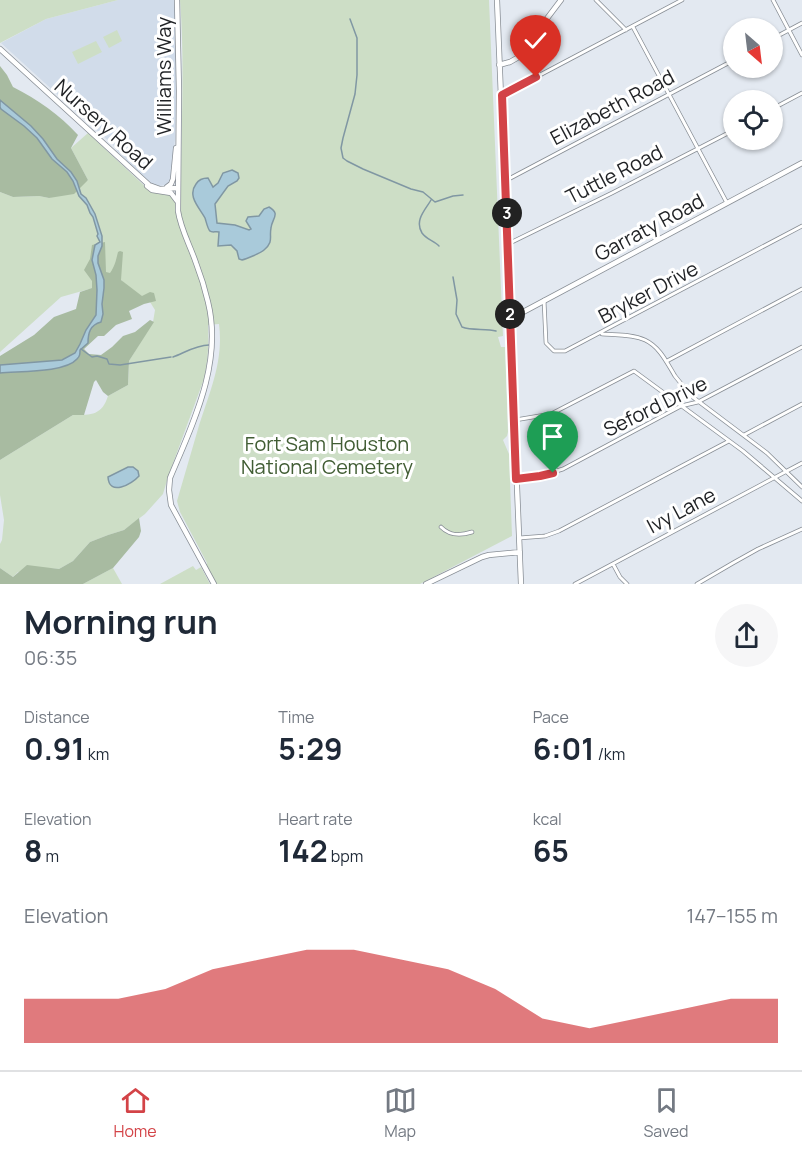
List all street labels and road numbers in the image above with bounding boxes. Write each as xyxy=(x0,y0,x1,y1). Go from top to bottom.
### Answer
street label: Williams Way xyxy=(150,16,177,135)
street label: Elizabeth Road xyxy=(545,63,679,151)
street label: Nursery Road xyxy=(49,73,159,175)
street label: Tuttle Road xyxy=(561,138,667,210)
street label: Garraty Road xyxy=(590,187,708,267)
street label: Bryker Drive xyxy=(593,254,703,330)
street label: Seford Drive xyxy=(599,369,711,443)
street label: Ivy Lane xyxy=(642,481,720,539)

